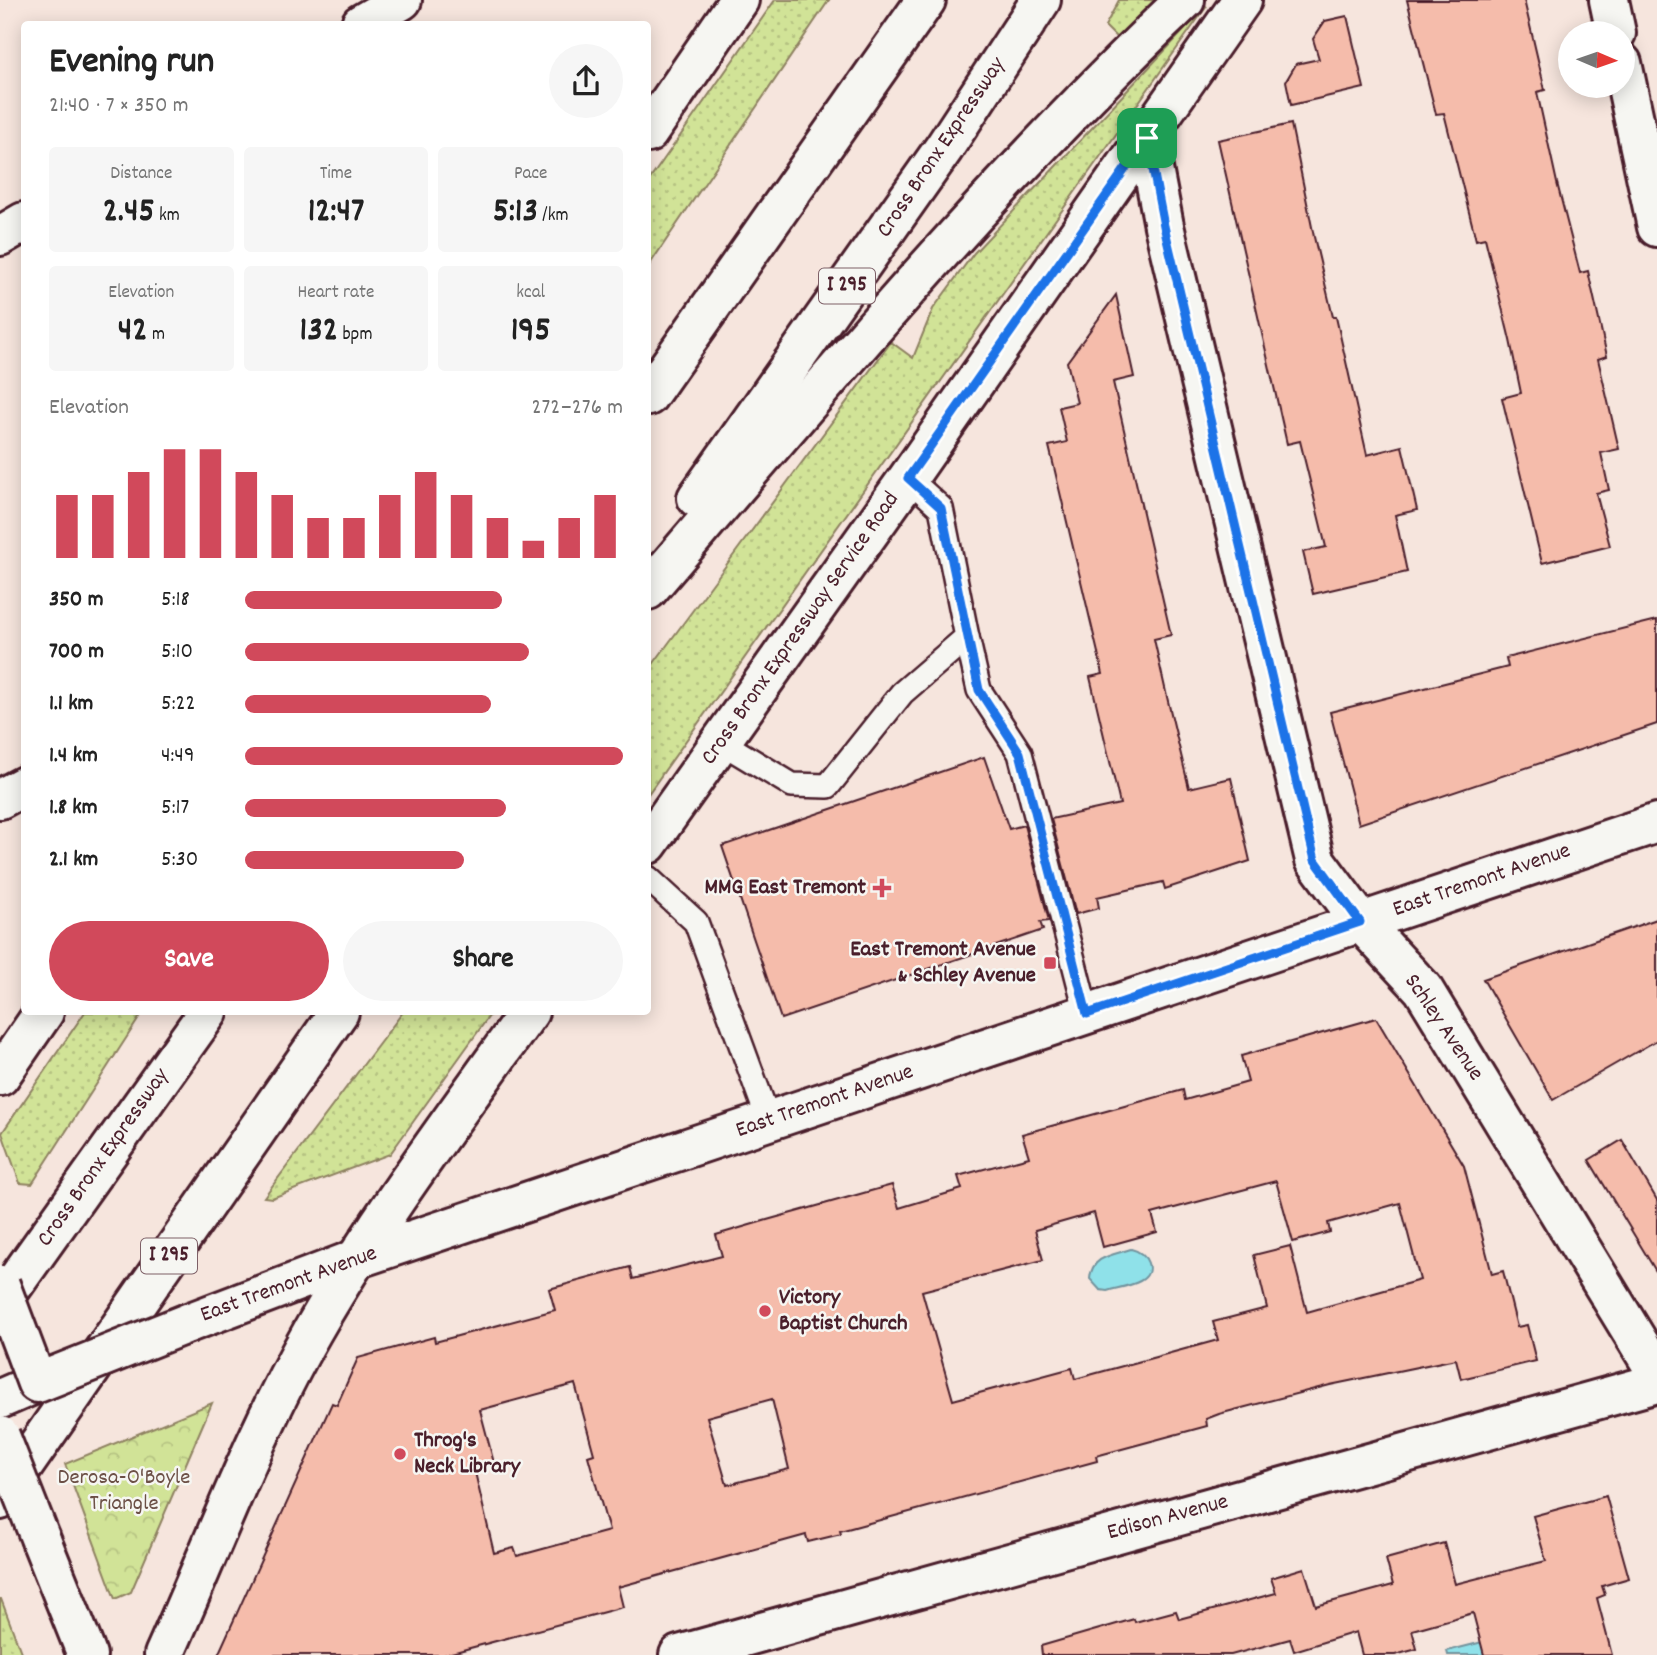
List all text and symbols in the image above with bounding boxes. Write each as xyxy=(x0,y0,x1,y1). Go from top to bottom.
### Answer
north arrow xyxy=(1558,21,1634,98)
map controls xyxy=(1558,21,1635,98)
text: Evening run xyxy=(49,36,214,91)
button: share xyxy=(549,44,623,118)
street label: Cross Bronx Expressway xyxy=(869,51,1015,245)
text: 21:40 · 7 × 350 m xyxy=(49,90,189,123)
pin xyxy=(1117,108,1177,168)
icon: arrive xyxy=(1128,119,1166,157)
text: Distance xyxy=(110,161,172,188)
text: Time xyxy=(320,161,352,188)
text: Pace xyxy=(514,161,547,188)
text: 2.45 xyxy=(103,188,155,238)
text: 12:47 xyxy=(308,188,364,238)
text: 5:13 xyxy=(493,188,538,238)
text: km xyxy=(155,203,180,230)
text: /km xyxy=(538,203,569,230)
road number: I 295 xyxy=(819,268,875,304)
text: Elevation xyxy=(108,280,174,307)
text: Heart rate xyxy=(298,280,374,307)
text: kcal xyxy=(516,280,545,307)
text: 42 xyxy=(118,307,148,357)
text: 132 xyxy=(300,307,338,357)
text: 195 xyxy=(511,307,551,357)
text: m xyxy=(148,322,165,349)
text: bpm xyxy=(338,322,372,349)
text: Elevation xyxy=(49,392,129,425)
text: 272–276 m xyxy=(531,392,623,425)
street label: Cross Bronx Expressway Service Road xyxy=(694,486,908,772)
text: 350 m xyxy=(49,584,103,617)
text: 5:18 xyxy=(161,584,190,617)
text: 700 m xyxy=(49,636,104,669)
text: 5:10 xyxy=(161,636,193,669)
text: 1.1 km xyxy=(49,688,93,721)
text: 5:22 xyxy=(161,688,196,721)
text: 1.4 km xyxy=(49,740,98,773)
text: 4:49 xyxy=(161,740,194,773)
text: 1.8 km xyxy=(49,792,98,825)
text: 5:17 xyxy=(161,792,189,825)
street label: East Tremont Avenue xyxy=(1389,835,1575,927)
text: 2.1 km xyxy=(49,844,98,877)
text: 5:30 xyxy=(161,844,198,877)
place label: MMG East Tremont xyxy=(704,872,867,905)
marker: MMG East Tremont xyxy=(872,878,892,898)
button: Save xyxy=(49,921,329,1001)
button: Share xyxy=(343,921,623,1001)
place label: East Tremont Avenue & Schley Avenue xyxy=(850,934,1036,993)
marker: East Tremont Avenue & Schley Avenue xyxy=(1042,955,1058,971)
street label: Schley Avenue xyxy=(1395,968,1491,1088)
street label: East Tremont Avenue xyxy=(732,1056,918,1148)
street label: Cross Bronx Expressway xyxy=(30,1061,179,1254)
road number: I 295 xyxy=(141,1238,197,1274)
street label: East Tremont Avenue xyxy=(196,1238,382,1332)
place label: Victory Baptist Church xyxy=(779,1282,908,1341)
marker: Victory Baptist Church xyxy=(757,1303,773,1319)
place label: Throg's Neck Library xyxy=(414,1425,522,1484)
marker: Throg's Neck Library xyxy=(392,1446,408,1462)
park label: Derosa-O'Boyle Triangle xyxy=(58,1462,190,1521)
street label: Edison Avenue xyxy=(1104,1486,1232,1550)

